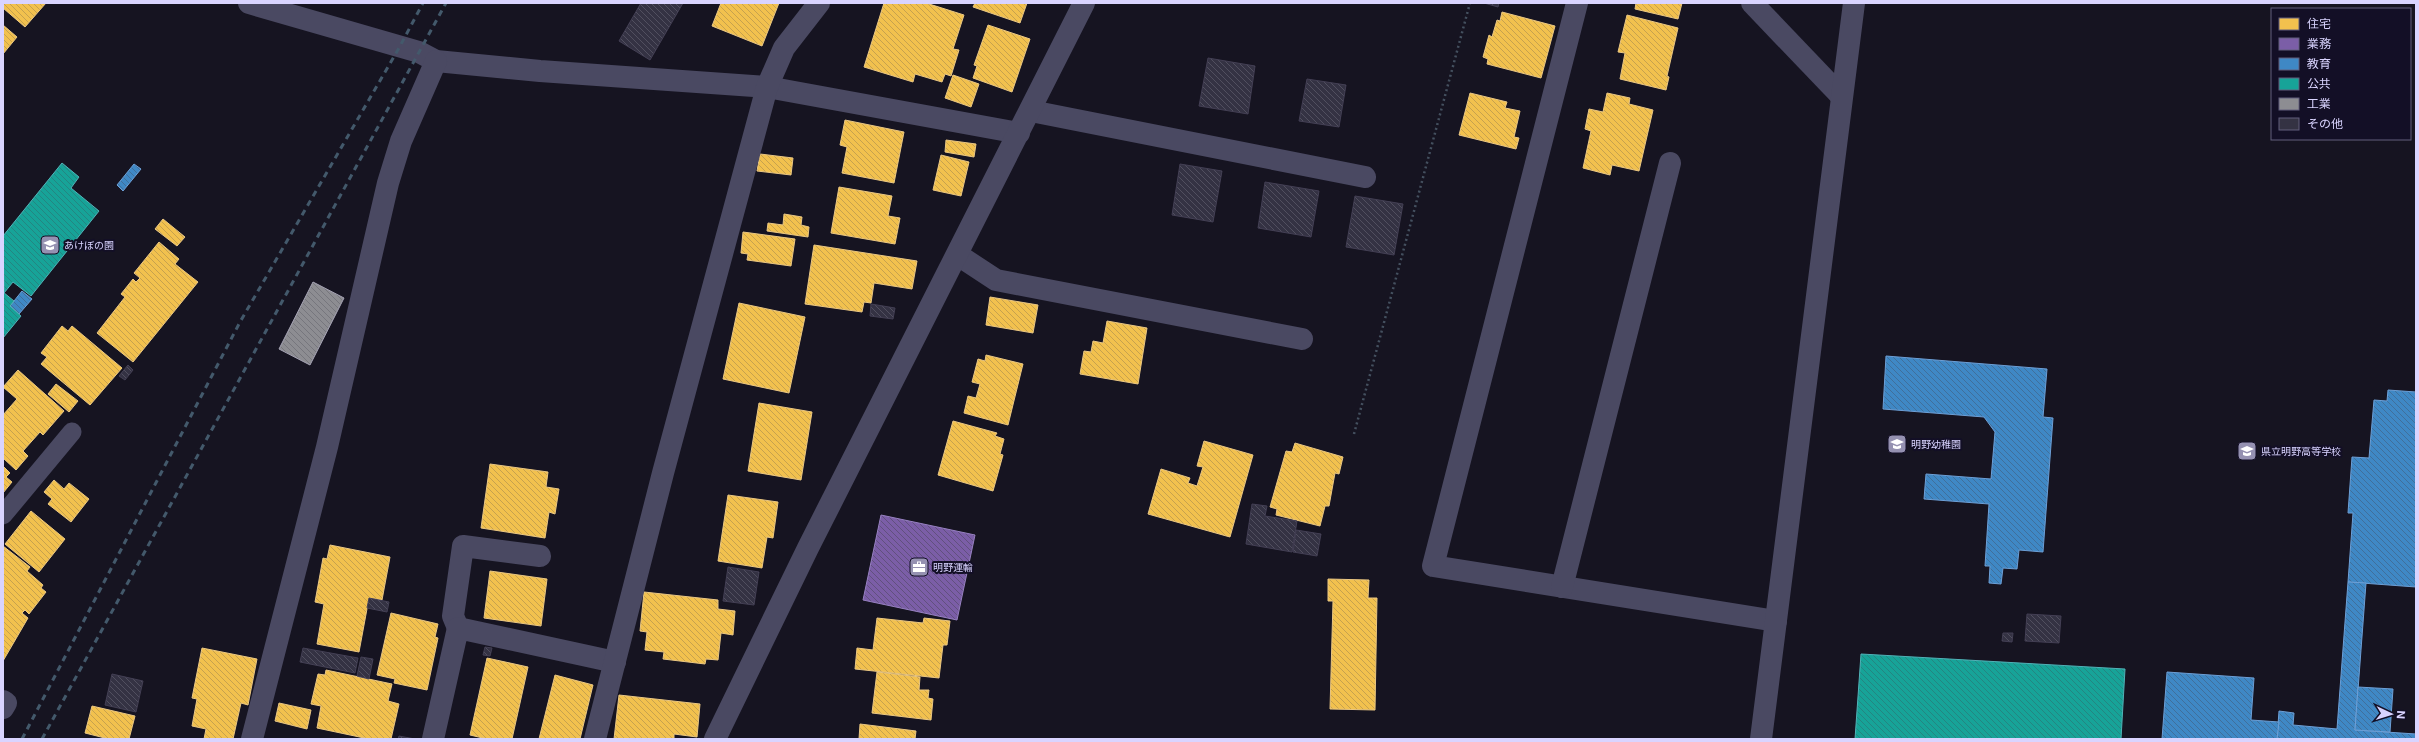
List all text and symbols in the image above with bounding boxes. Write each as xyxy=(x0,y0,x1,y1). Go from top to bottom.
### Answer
legend xyxy=(2271,8,2411,140)
text: 住宅 xyxy=(2307,16,2331,31)
text: 業務 xyxy=(2307,36,2331,51)
text: 教育 xyxy=(2307,56,2331,71)
text: 公共 xyxy=(2307,76,2331,91)
text: 工業 xyxy=(2307,96,2331,111)
text: その他 xyxy=(2307,116,2343,131)
school or university icon: あけぼの園 xyxy=(39,234,61,256)
place label: あけぼの園 xyxy=(64,239,114,251)
school or university icon: 明野幼稚園 xyxy=(1886,433,1908,455)
place label: 明野幼稚園 xyxy=(1911,438,1961,450)
school or university icon: 県立明野高等学校 xyxy=(2236,440,2258,462)
place label: 県立明野高等学校 xyxy=(2261,445,2341,457)
office icon: 明野運輸 xyxy=(908,556,930,578)
place label: 明野運輸 xyxy=(933,561,973,573)
north arrow xyxy=(2371,694,2411,734)
text: N xyxy=(2394,710,2408,719)

